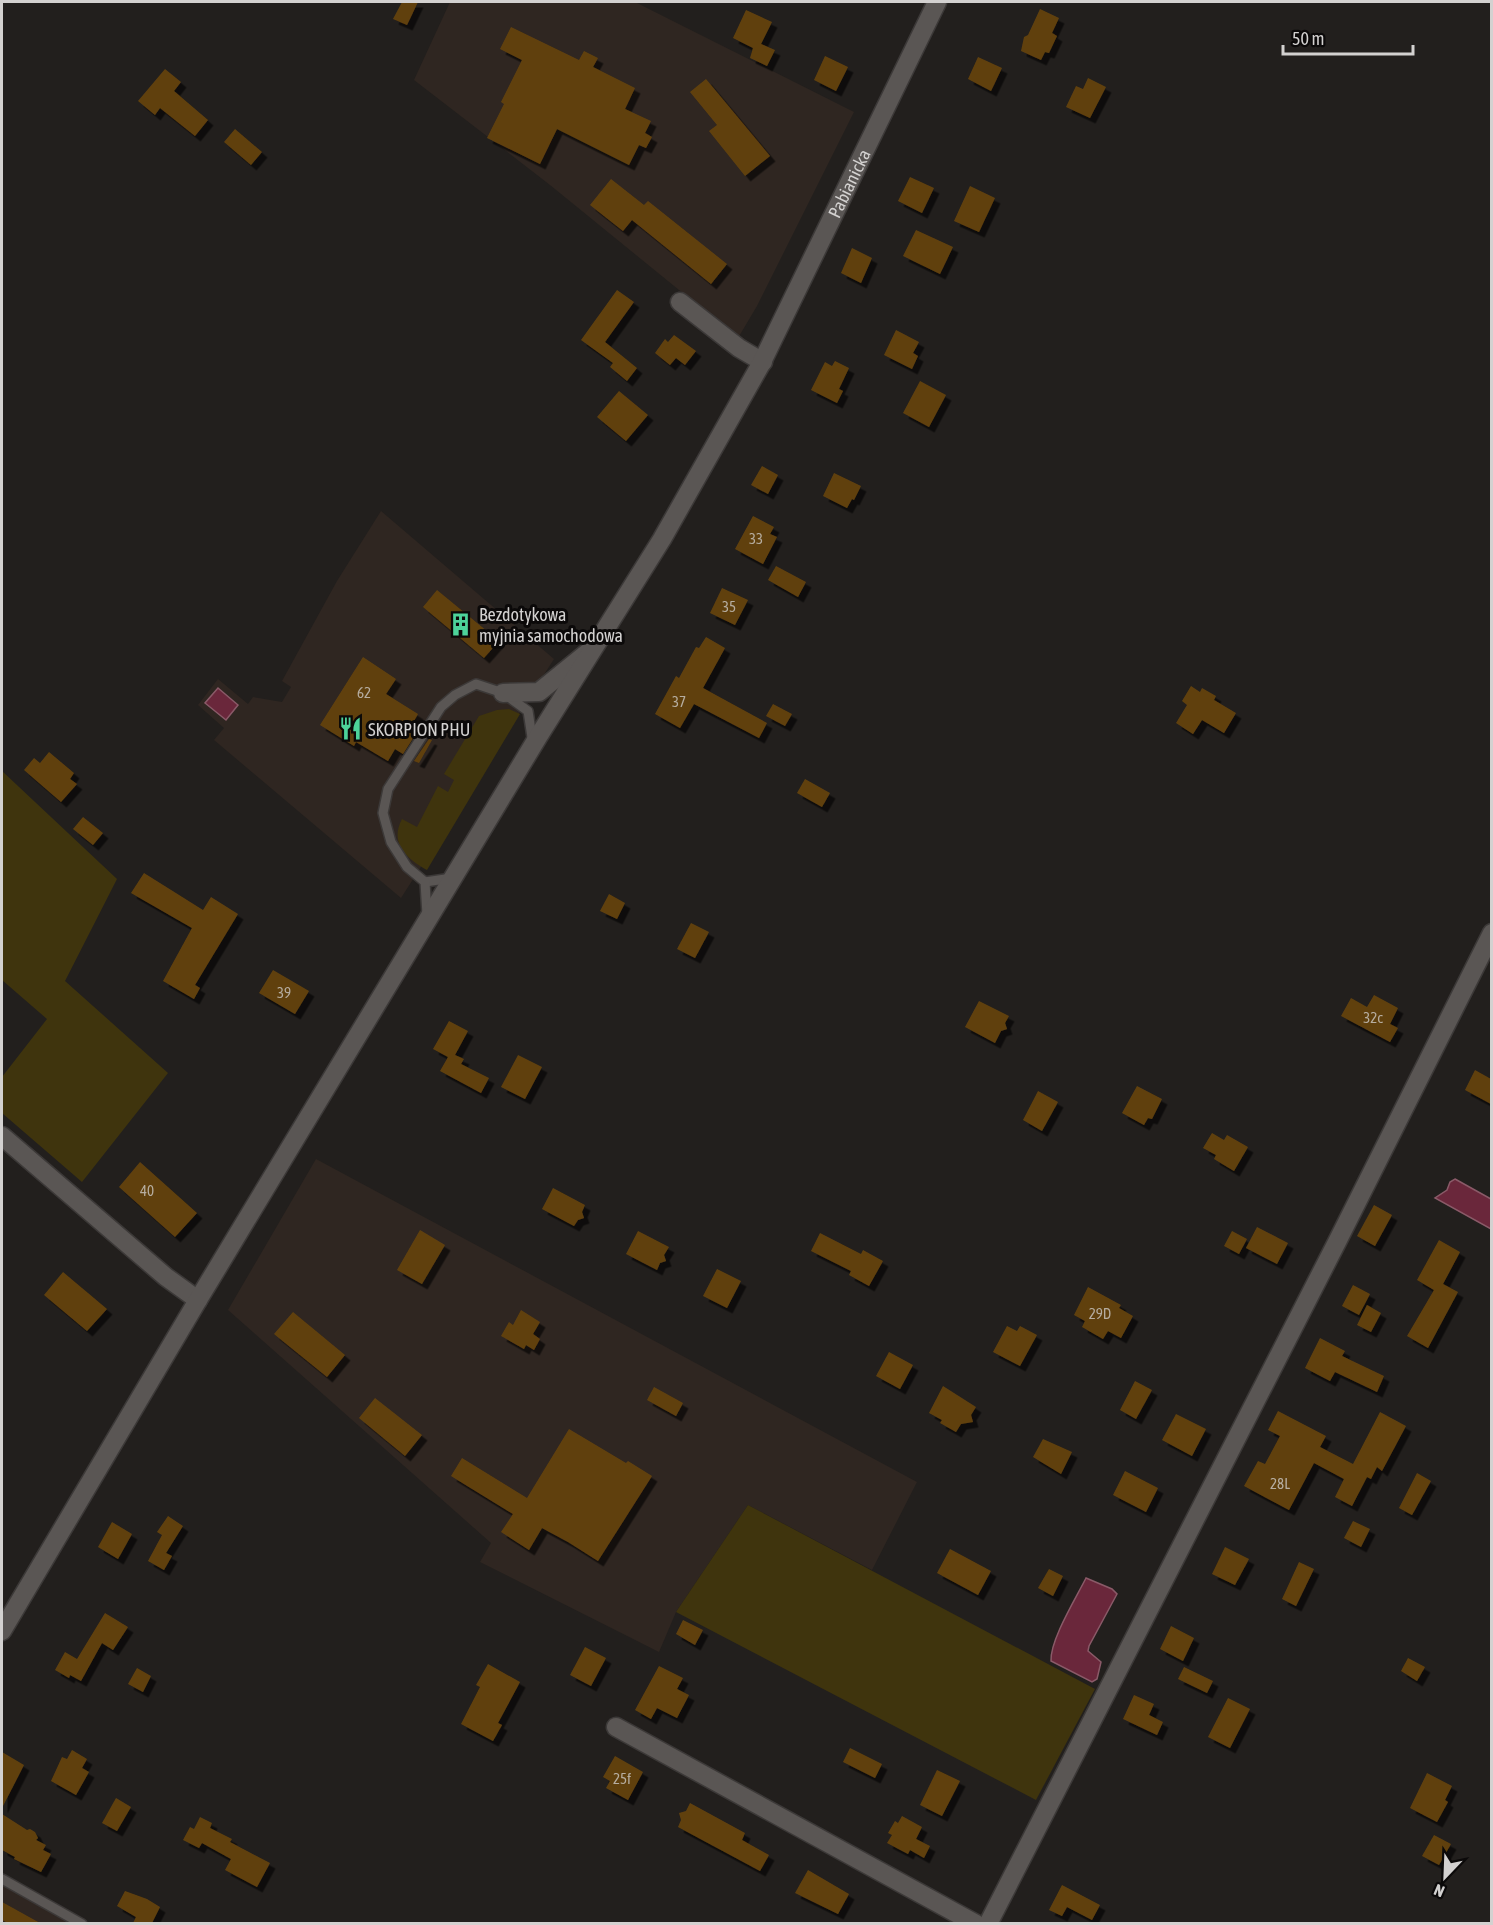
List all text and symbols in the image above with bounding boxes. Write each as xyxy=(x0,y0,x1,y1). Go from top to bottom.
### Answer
scale bar xyxy=(1283,18,1414,56)
text: 50 m xyxy=(1292,28,1324,49)
street label: Pabianicka xyxy=(823,146,874,221)
house number: 33 xyxy=(749,530,763,547)
house number: 35 xyxy=(722,598,736,615)
place label: Bezdotykowa myjnia samochodowa xyxy=(479,604,623,646)
building icon: Bezdotykowa myjnia samochodowa xyxy=(448,611,474,637)
house number: 62 xyxy=(357,684,371,701)
house number: 37 xyxy=(672,693,686,710)
restaurant icon: SKORPION PHU xyxy=(337,716,363,742)
place label: SKORPION PHU xyxy=(368,719,470,740)
house number: 39 xyxy=(277,984,291,1001)
house number: 32c xyxy=(1363,1009,1383,1026)
house number: 40 xyxy=(140,1182,154,1199)
house number: 29D xyxy=(1089,1305,1111,1322)
house number: 28L xyxy=(1270,1475,1290,1492)
house number: 25f xyxy=(613,1770,631,1787)
north arrow xyxy=(1415,1847,1475,1907)
text: N xyxy=(1431,1881,1447,1901)

